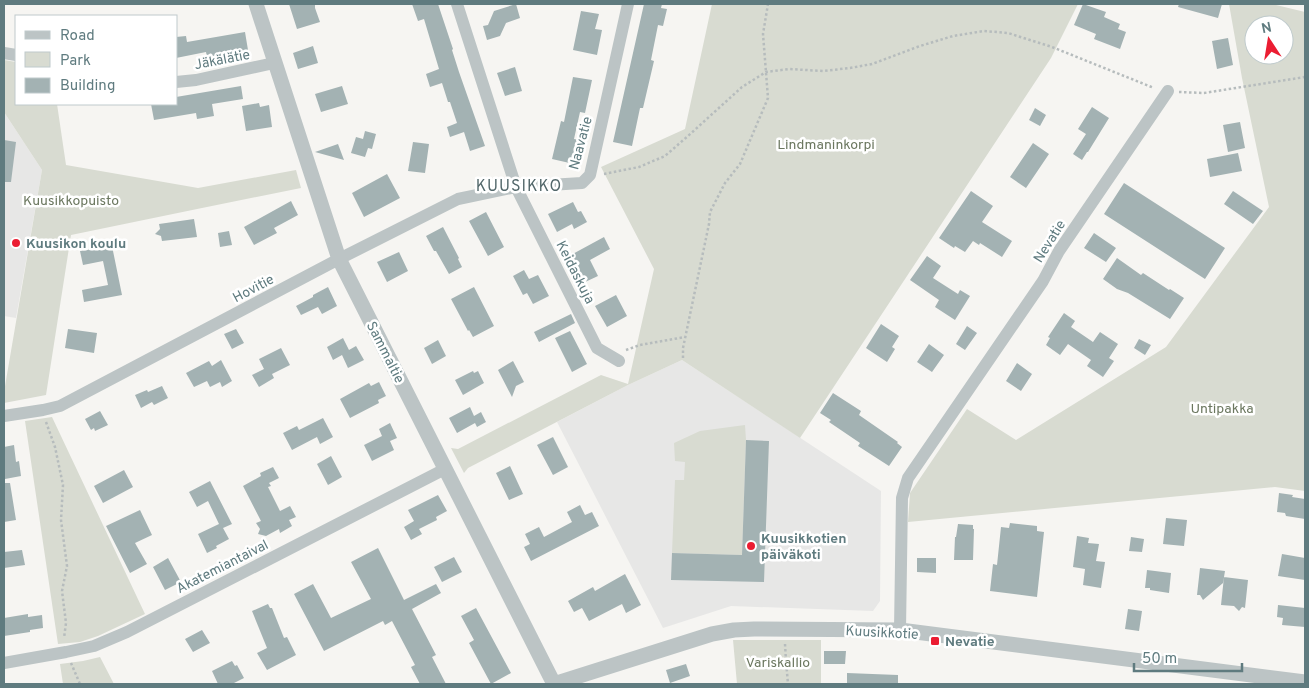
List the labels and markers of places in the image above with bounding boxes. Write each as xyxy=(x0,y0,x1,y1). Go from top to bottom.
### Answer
place label: Kuusikon koulu xyxy=(26,236,126,253)
marker: Kuusikon koulu xyxy=(10,237,22,249)
place label: Kuusikkotien päiväkoti xyxy=(761,531,846,564)
marker: Kuusikkotien päiväkoti xyxy=(745,540,757,552)
place label: Nevatie xyxy=(945,634,995,651)
marker: Nevatie xyxy=(929,635,941,647)

